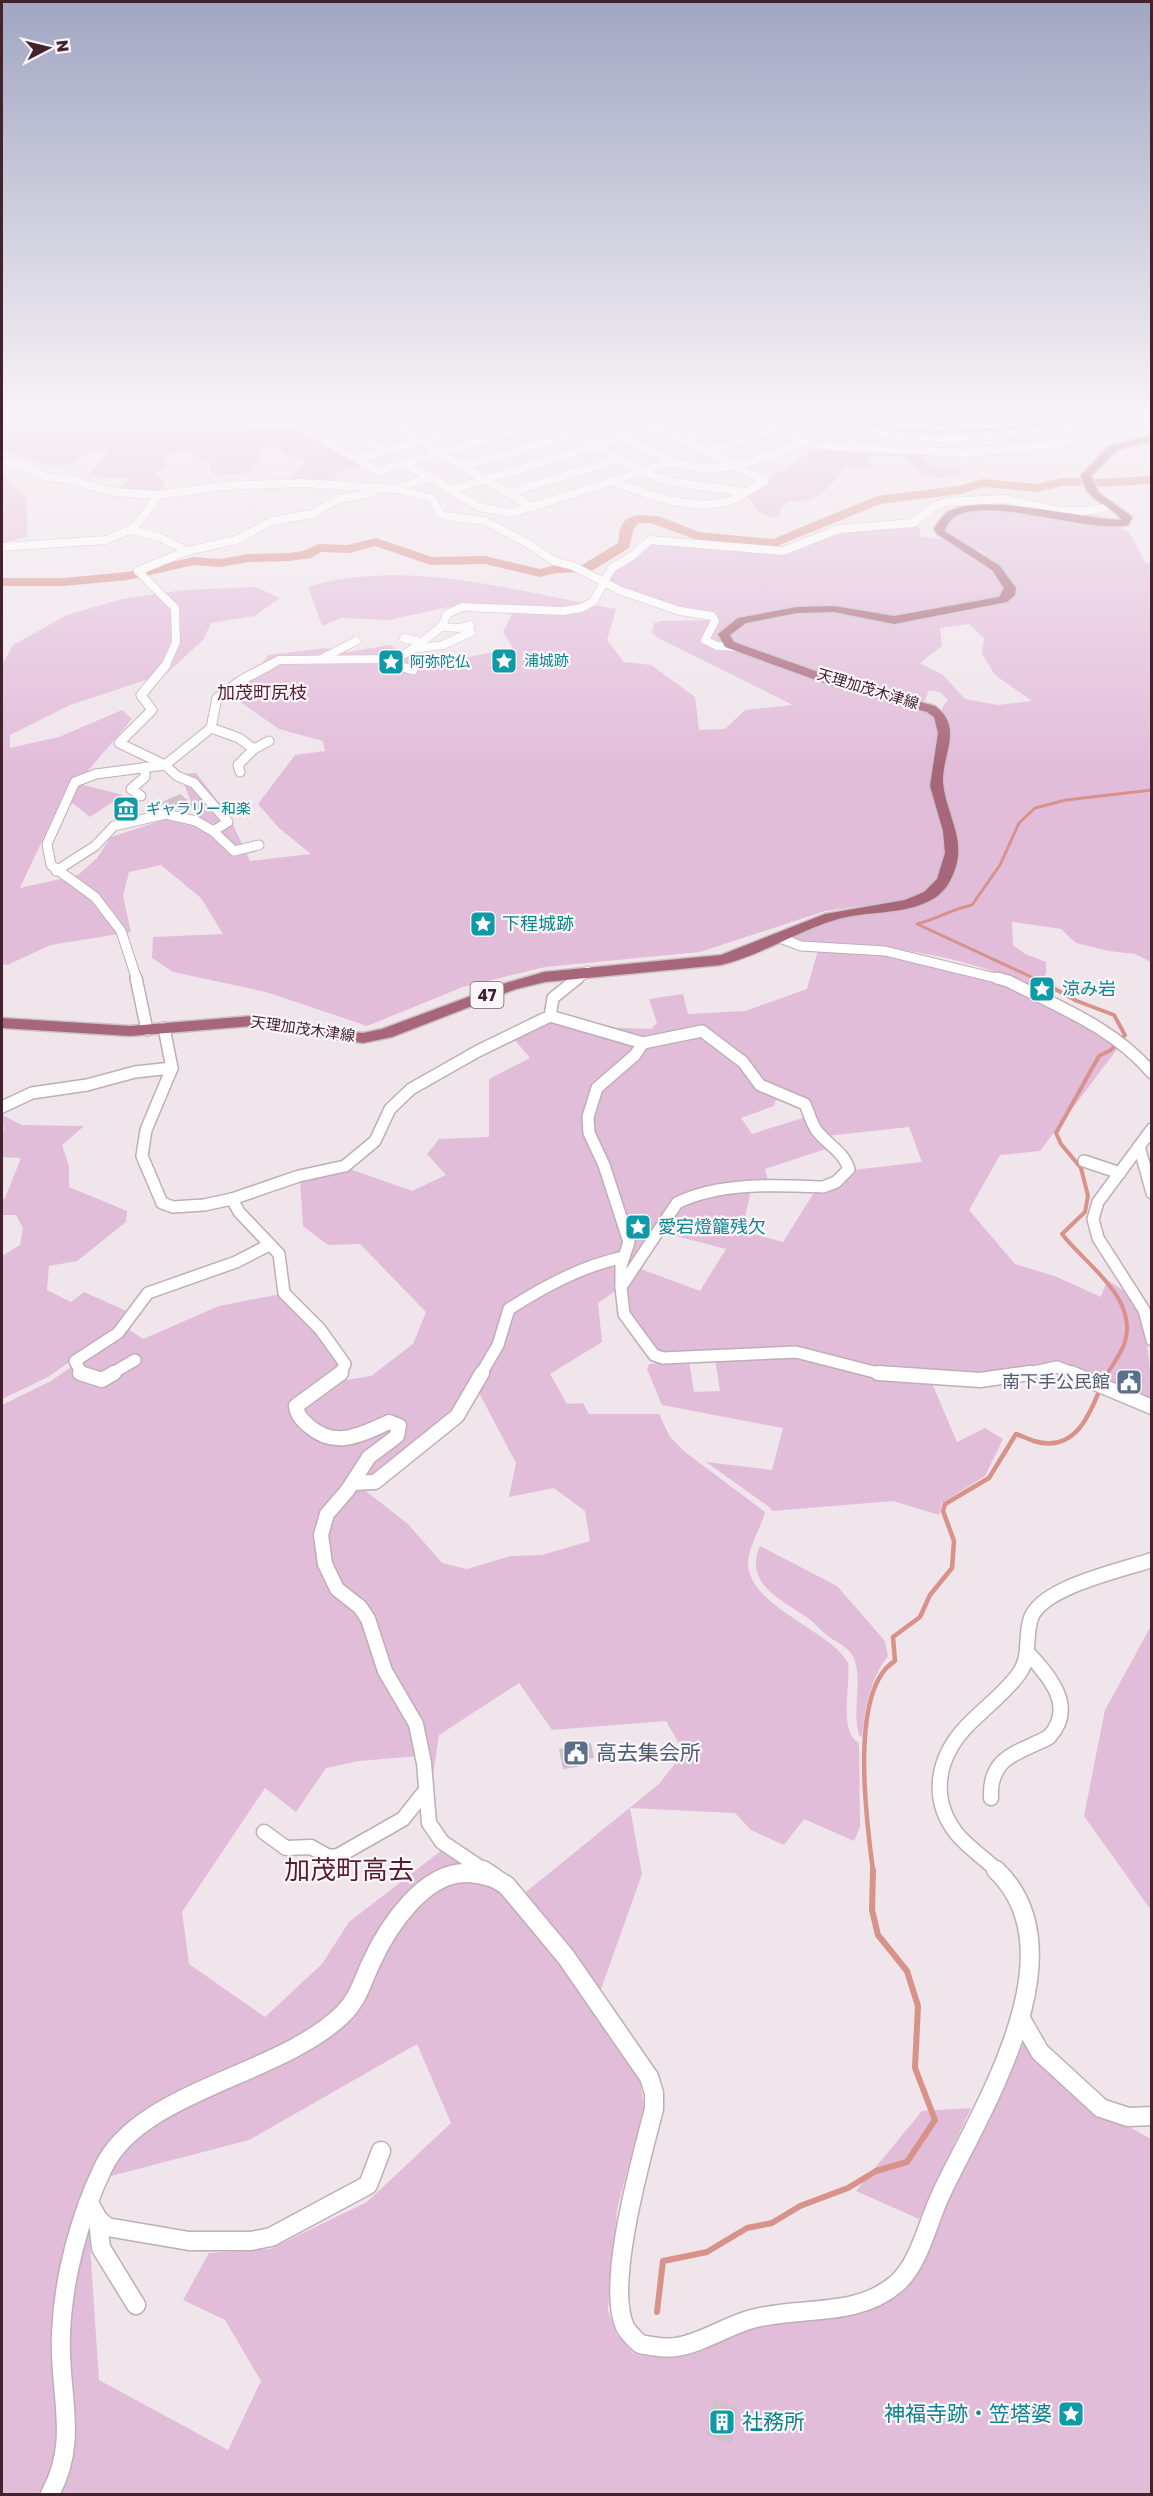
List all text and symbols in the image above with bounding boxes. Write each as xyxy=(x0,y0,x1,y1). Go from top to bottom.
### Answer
north arrow xyxy=(18,18,78,78)
text: N xyxy=(52,39,74,53)
place icon: 浦城跡 xyxy=(489,646,519,676)
place icon: 阿弥陀仏 xyxy=(376,647,406,677)
place label: 浦城跡 xyxy=(524,651,569,669)
place label: 阿弥陀仏 xyxy=(410,652,470,670)
street label: 天理加茂木津線 xyxy=(815,664,921,712)
district label: 加茂町尻枝 xyxy=(217,681,307,703)
museum icon: ギャラリー和楽 xyxy=(111,794,141,824)
place label: ギャラリー和楽 xyxy=(146,799,251,817)
place icon: 下程城跡 xyxy=(468,909,498,939)
place label: 下程城跡 xyxy=(502,912,574,934)
place icon: 涼み岩 xyxy=(1027,974,1057,1004)
place label: 涼み岩 xyxy=(1062,977,1116,999)
road number: 47 xyxy=(470,982,504,1008)
street label: 天理加茂木津線 xyxy=(250,1012,356,1044)
place icon: 愛宕燈籠残欠 xyxy=(623,1212,653,1242)
place label: 愛宕燈籠残欠 xyxy=(658,1215,766,1237)
public building icon: 南下手公民館 xyxy=(1114,1367,1144,1397)
place label: 南下手公民館 xyxy=(1002,1370,1110,1392)
public building icon: 高去集会所 xyxy=(561,1738,591,1768)
place label: 高去集会所 xyxy=(596,1739,701,1765)
district label: 加茂町高去 xyxy=(284,1854,414,1885)
place icon: 神福寺跡・笠塔婆 xyxy=(1056,2399,1086,2429)
place label: 神福寺跡・笠塔婆 xyxy=(884,2400,1052,2426)
building icon: 社務所 xyxy=(707,2407,737,2437)
place label: 社務所 xyxy=(742,2408,805,2434)

